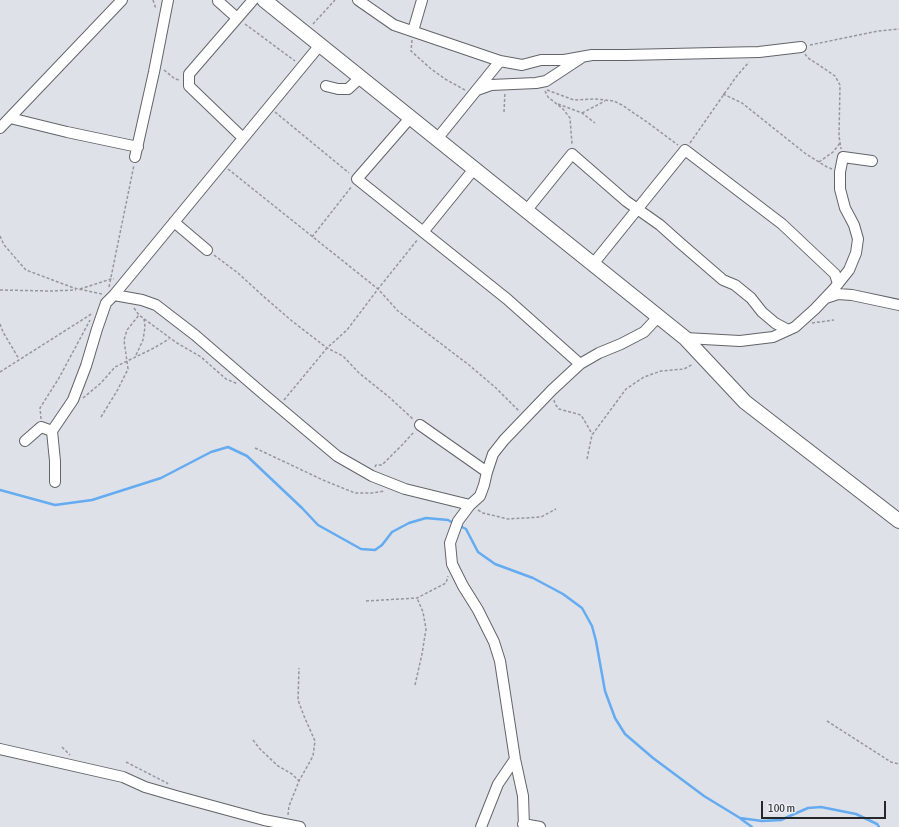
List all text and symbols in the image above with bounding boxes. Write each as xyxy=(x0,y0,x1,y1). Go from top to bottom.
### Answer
scale bar xyxy=(763,793,888,819)
text: 100 m xyxy=(768,801,795,815)

